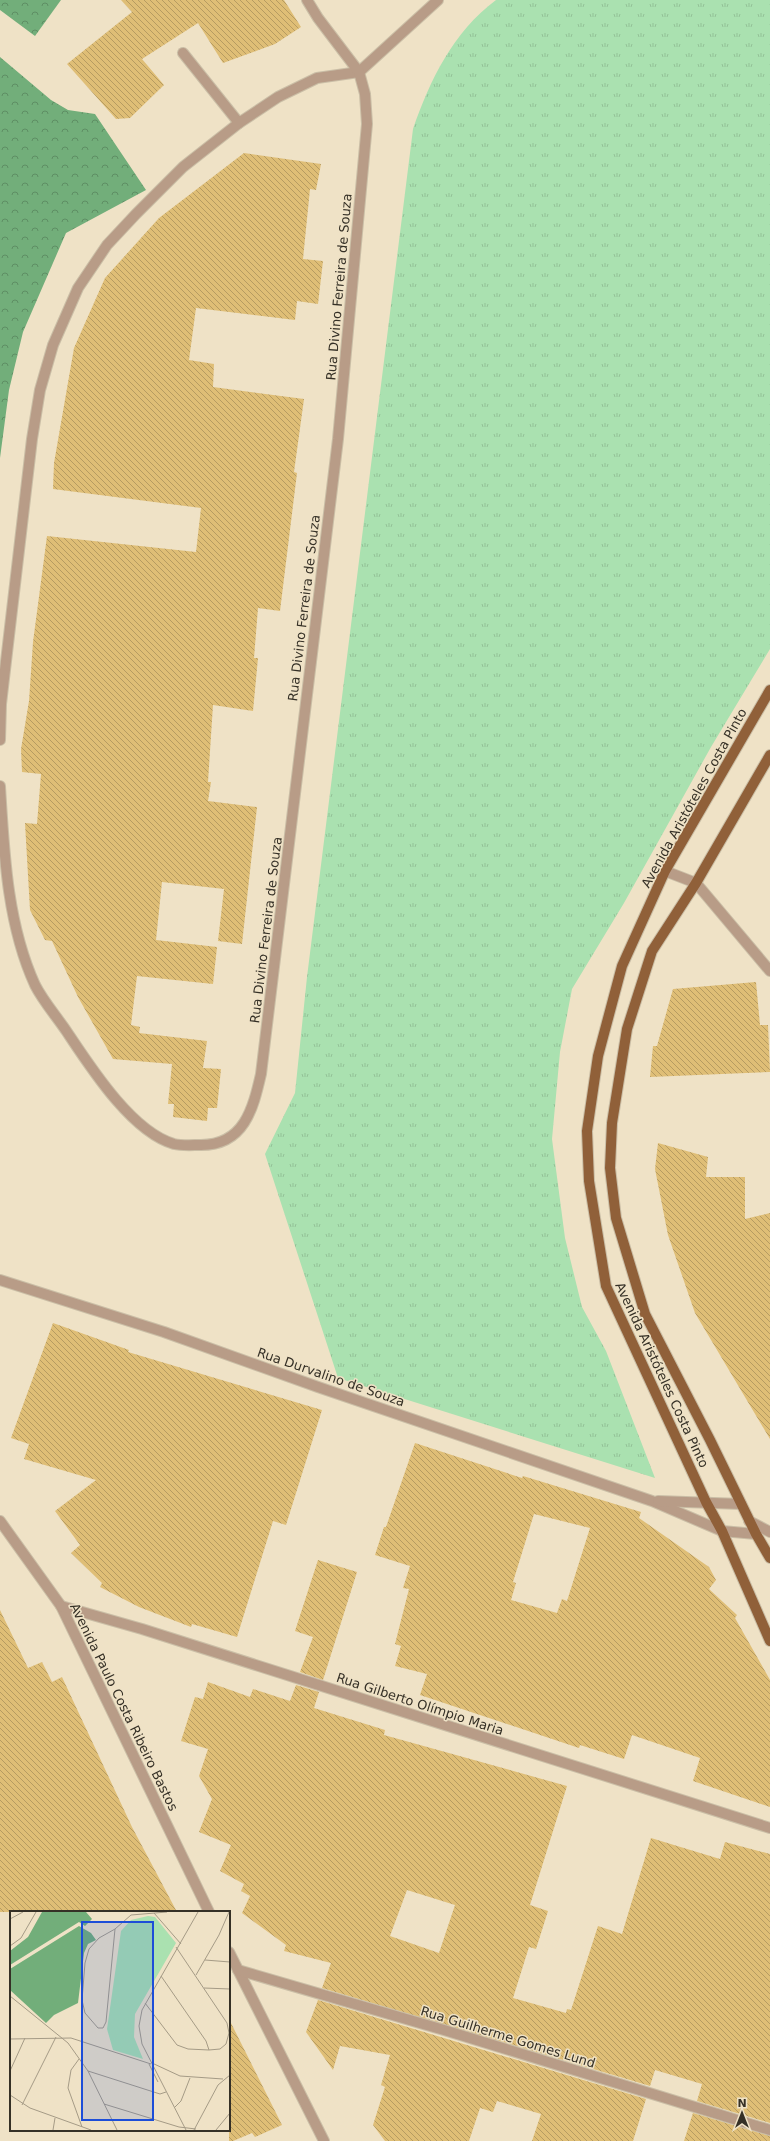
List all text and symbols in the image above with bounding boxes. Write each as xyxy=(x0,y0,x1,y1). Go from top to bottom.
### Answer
street label: Rua Divino Ferreira de Souza xyxy=(323,193,355,381)
street label: Rua Divino Ferreira de Souza xyxy=(285,514,323,702)
street label: Avenida Aristóteles Costa Pinto xyxy=(638,706,750,890)
street label: Rua Divino Ferreira de Souza xyxy=(247,836,285,1024)
street label: Avenida Aristóteles Costa Pinto xyxy=(612,1280,712,1470)
street label: Rua Durvalino de Souza xyxy=(255,1345,407,1409)
street label: Avenida Paulo Costa Ribeiro Bastos xyxy=(67,1601,181,1814)
street label: Rua Gilberto Olímpio Maria xyxy=(334,1670,506,1738)
inset map xyxy=(10,1911,230,2131)
street label: Rua Guilherme Gomes Lund xyxy=(419,2003,597,2071)
north arrow xyxy=(722,2093,762,2133)
text: N xyxy=(737,2097,747,2110)

